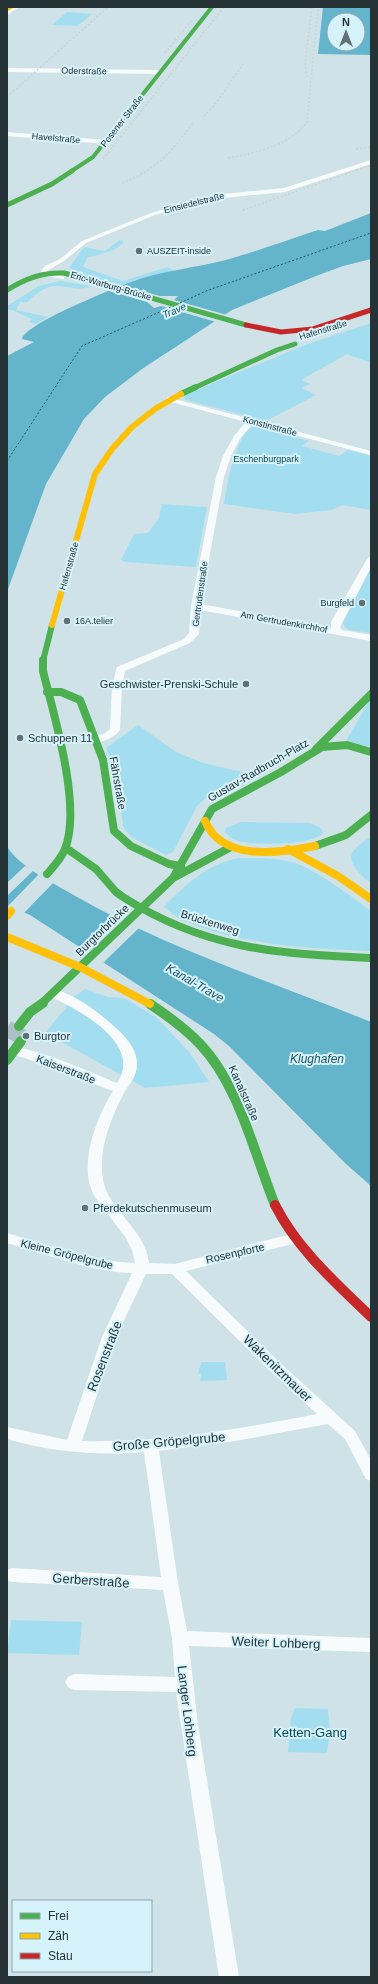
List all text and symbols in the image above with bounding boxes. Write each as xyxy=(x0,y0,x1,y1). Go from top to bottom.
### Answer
north arrow xyxy=(326,12,366,52)
text: N xyxy=(342,16,350,28)
street label: Oderstraße xyxy=(61,66,107,76)
street label: Posener Straße xyxy=(99,93,145,149)
street label: Havelstraße xyxy=(31,131,81,145)
street label: Einsiedelstraße xyxy=(163,191,225,215)
marker: AUSZEIT-inside xyxy=(134,246,144,256)
place label: AUSZEIT-inside xyxy=(147,246,211,256)
street label: Eric-Warburg-Brücke xyxy=(69,270,153,302)
water label: Trave xyxy=(161,300,188,320)
street label: Hafenstraße xyxy=(298,318,348,342)
street label: Konstinstraße xyxy=(242,414,298,438)
park label: Eschenburgpark xyxy=(233,454,299,464)
street label: Hafenstraße xyxy=(57,541,81,591)
street label: Gertrudenstraße xyxy=(190,561,210,627)
place label: Burgfeld xyxy=(320,598,354,608)
marker: Burgfeld xyxy=(357,598,367,608)
street label: Am Gertrudenkirchhof xyxy=(240,609,329,635)
marker: 16A.telier xyxy=(62,616,72,626)
place label: 16A.telier xyxy=(75,616,113,626)
place label: Geschwister-Prenski-Schule xyxy=(100,678,238,690)
marker: Geschwister-Prenski-Schule xyxy=(241,679,251,689)
place label: Schuppen 11 xyxy=(28,732,92,744)
marker: Schuppen 11 xyxy=(15,733,25,743)
street label: Gustav-Radbruch-Platz xyxy=(205,736,311,804)
street label: Fährstraße xyxy=(107,755,129,811)
street label: Burgtorbrücke xyxy=(73,902,131,958)
street label: Brückenweg xyxy=(179,907,241,937)
water label: Kanal-Trave xyxy=(164,961,227,1005)
place label: Burgtor xyxy=(34,1030,70,1042)
marker: Burgtor xyxy=(21,1031,31,1041)
street label: Kaiserstraße xyxy=(35,1052,97,1086)
water label: Klughafen xyxy=(290,1052,344,1066)
street label: Kanalstraße xyxy=(226,1063,262,1123)
place label: Pferdekutschenmuseum xyxy=(93,1202,212,1214)
marker: Pferdekutschenmuseum xyxy=(80,1203,90,1213)
street label: Kleine Gröpelgrube xyxy=(20,1237,114,1271)
street label: Rosenpforte xyxy=(204,1240,266,1266)
street label: Rosenstraße xyxy=(84,1319,125,1394)
street label: Wakenitzmauer xyxy=(240,1332,316,1405)
street label: Große Gröpelgrube xyxy=(112,1429,226,1454)
street label: Gerberstraße xyxy=(52,1570,130,1591)
street label: Weiter Lohberg xyxy=(231,1633,321,1652)
street label: Langer Lohberg xyxy=(174,1665,201,1758)
park label: Ketten-Gang xyxy=(273,1725,347,1740)
legend xyxy=(12,1900,152,1972)
text: Frei xyxy=(48,1909,69,1923)
text: Zäh xyxy=(48,1929,69,1943)
text: Stau xyxy=(48,1949,73,1963)

